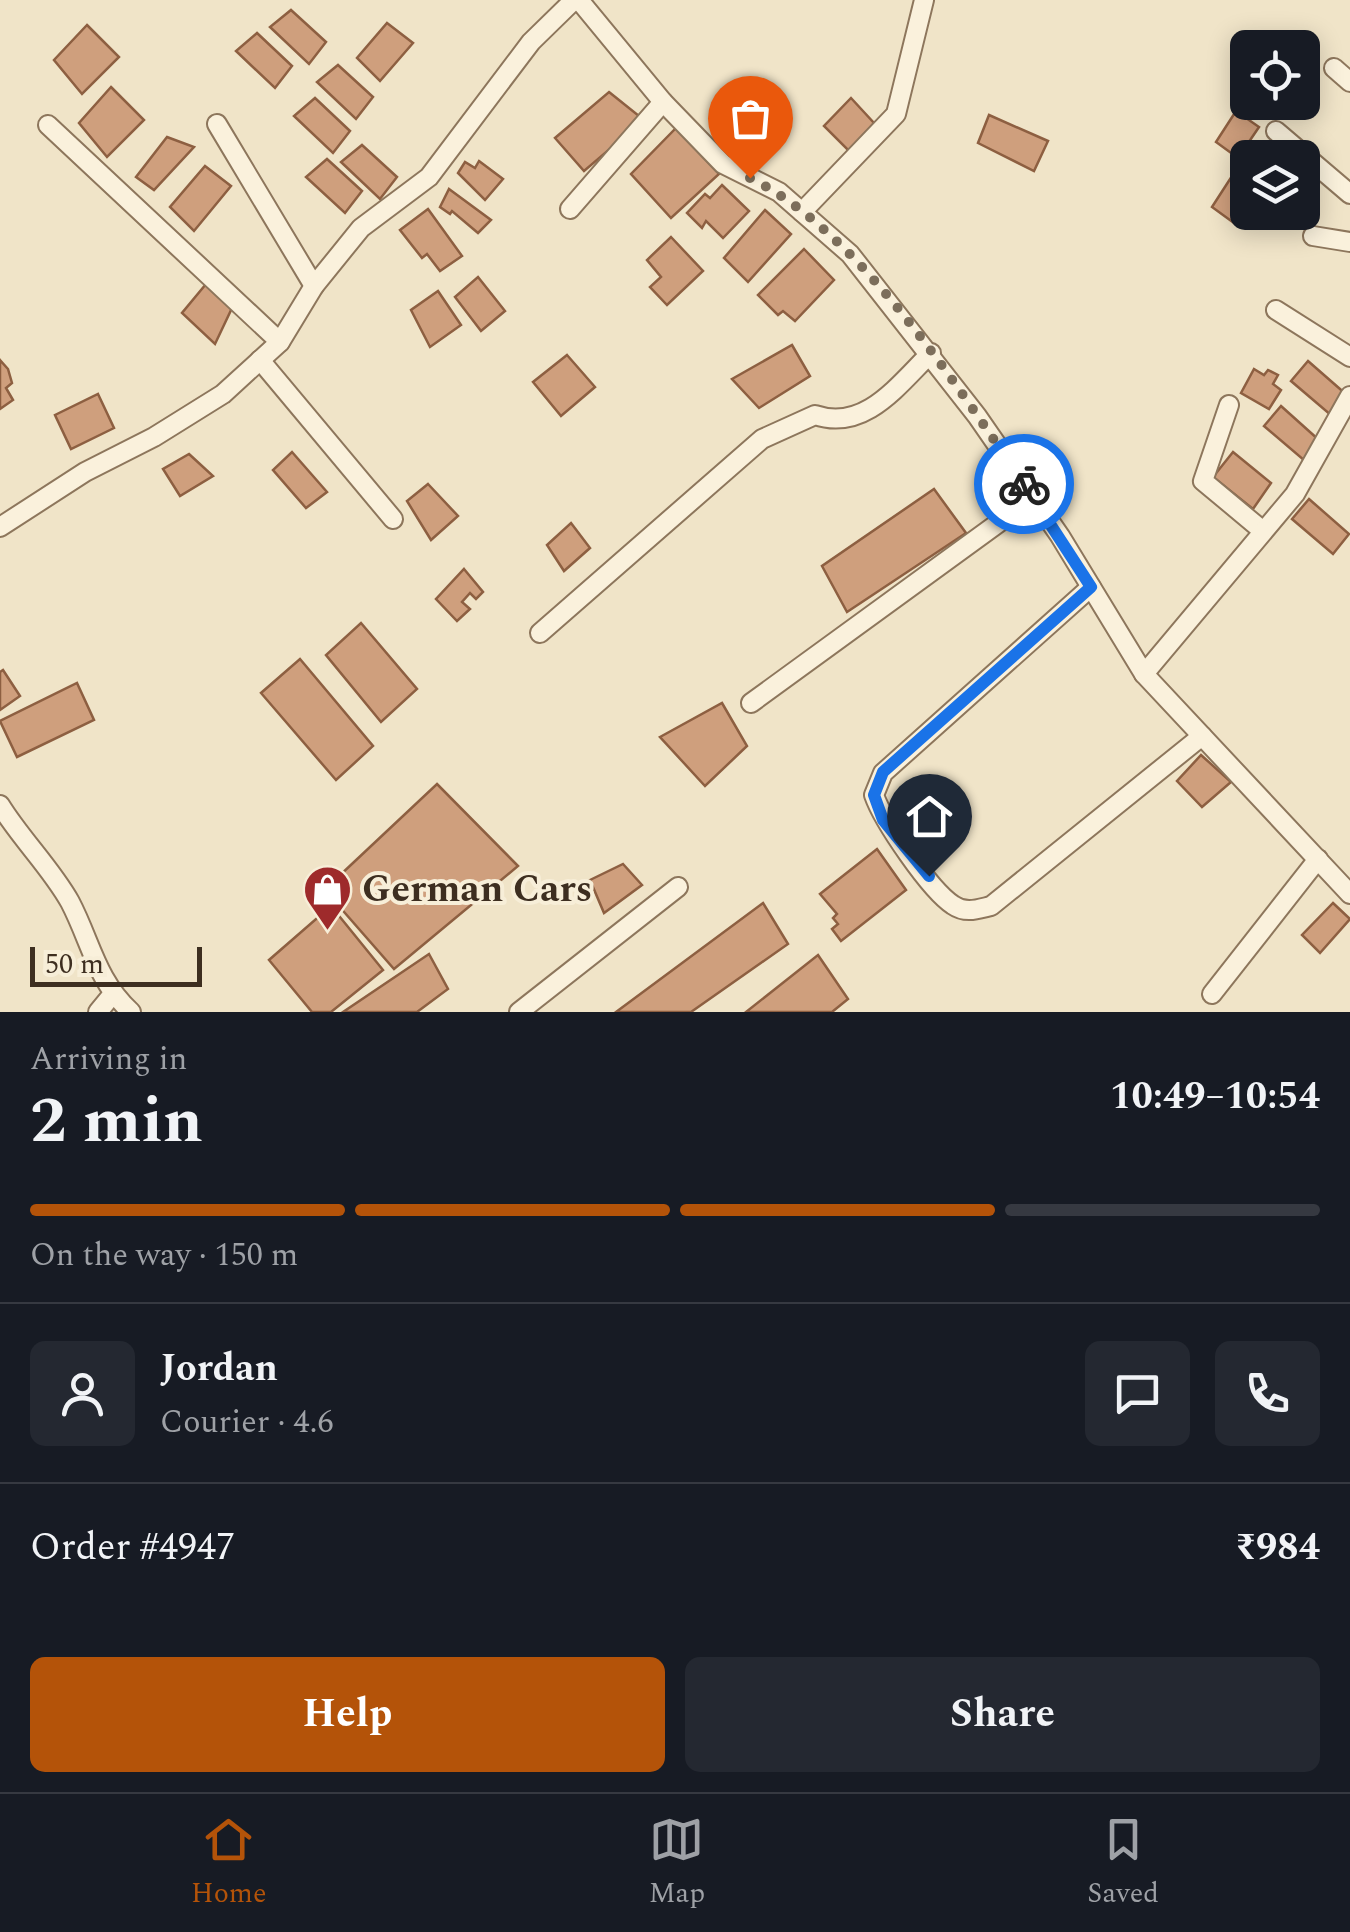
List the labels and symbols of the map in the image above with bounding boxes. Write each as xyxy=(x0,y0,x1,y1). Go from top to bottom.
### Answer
pin xyxy=(708,76,793,179)
courier xyxy=(974,434,1074,534)
pin xyxy=(887,774,972,877)
place label: German Cars xyxy=(362,861,592,919)
shop icon: German Cars xyxy=(301,864,353,932)
scale bar xyxy=(30,942,202,986)

